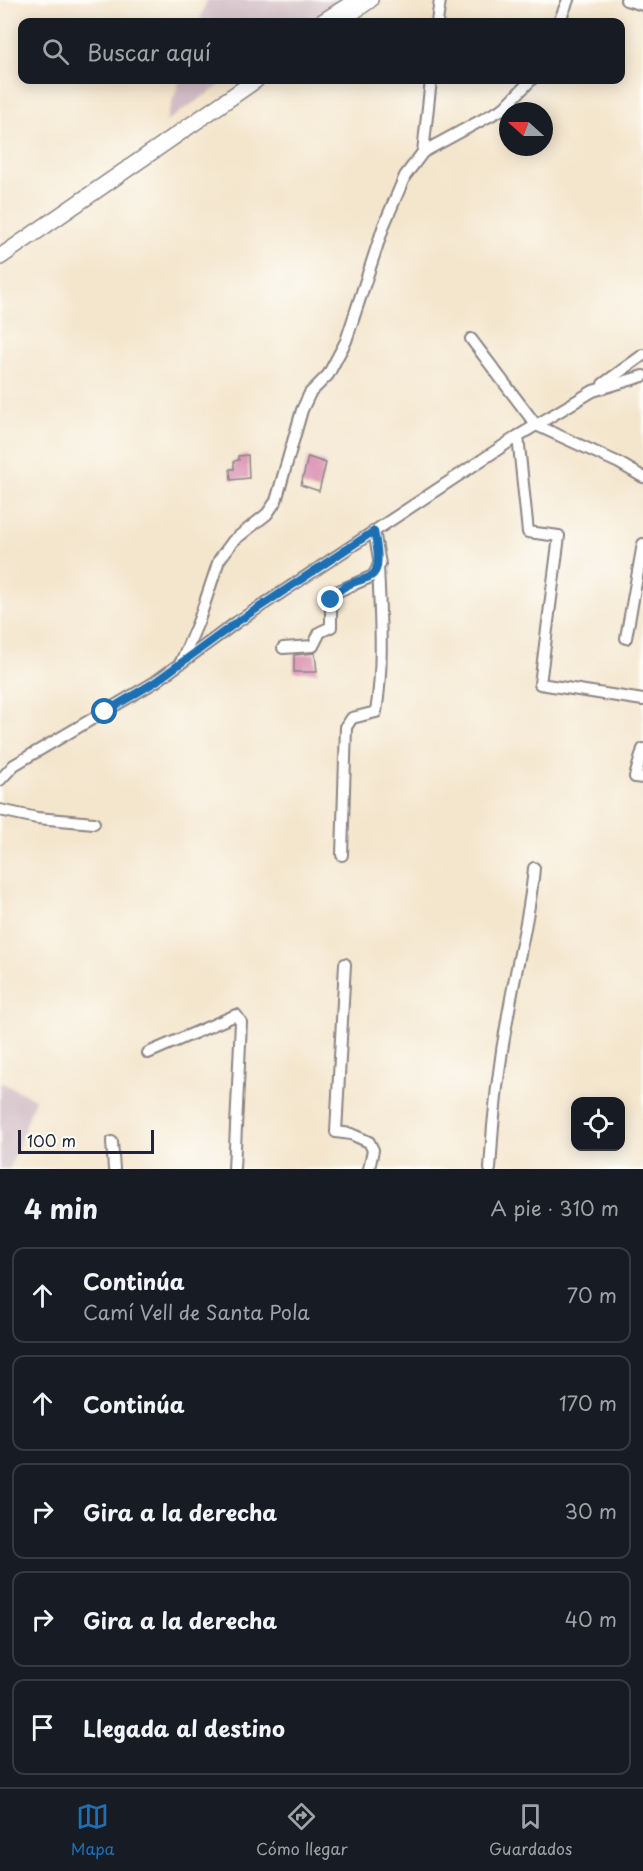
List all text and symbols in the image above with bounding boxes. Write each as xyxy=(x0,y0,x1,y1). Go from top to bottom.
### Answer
search box xyxy=(18,18,625,84)
icon: search xyxy=(39,35,72,68)
text: Buscar aquí xyxy=(87,35,211,68)
north arrow xyxy=(499,102,553,156)
route end xyxy=(317,586,343,612)
route start xyxy=(91,698,117,724)
map controls xyxy=(571,1097,625,1151)
button: locate xyxy=(571,1097,625,1151)
scale bar xyxy=(18,1127,154,1154)
text: 100 m xyxy=(27,1128,76,1152)
text: 4 min xyxy=(24,1189,98,1228)
text: A pie · 310 m xyxy=(491,1193,619,1223)
text: Continúa xyxy=(83,1264,185,1297)
icon: ahead xyxy=(26,1279,59,1312)
text: 70 m xyxy=(567,1280,617,1310)
text: Camí Vell de Santa Pola xyxy=(83,1297,310,1327)
icon: ahead xyxy=(26,1387,59,1420)
text: Continúa xyxy=(83,1387,185,1420)
text: 170 m xyxy=(559,1388,617,1418)
icon: right xyxy=(26,1495,59,1528)
text: Gira a la derecha xyxy=(83,1495,277,1528)
text: 30 m xyxy=(564,1496,617,1526)
icon: right xyxy=(26,1603,59,1636)
text: Gira a la derecha xyxy=(83,1603,277,1636)
text: 40 m xyxy=(565,1604,617,1634)
icon: arrive xyxy=(26,1711,59,1744)
text: Llegada al destino xyxy=(83,1711,285,1744)
tab: Mapa xyxy=(71,1800,115,1860)
tab: Cómo llegar xyxy=(256,1800,348,1860)
tab: Guardados xyxy=(489,1800,572,1860)

